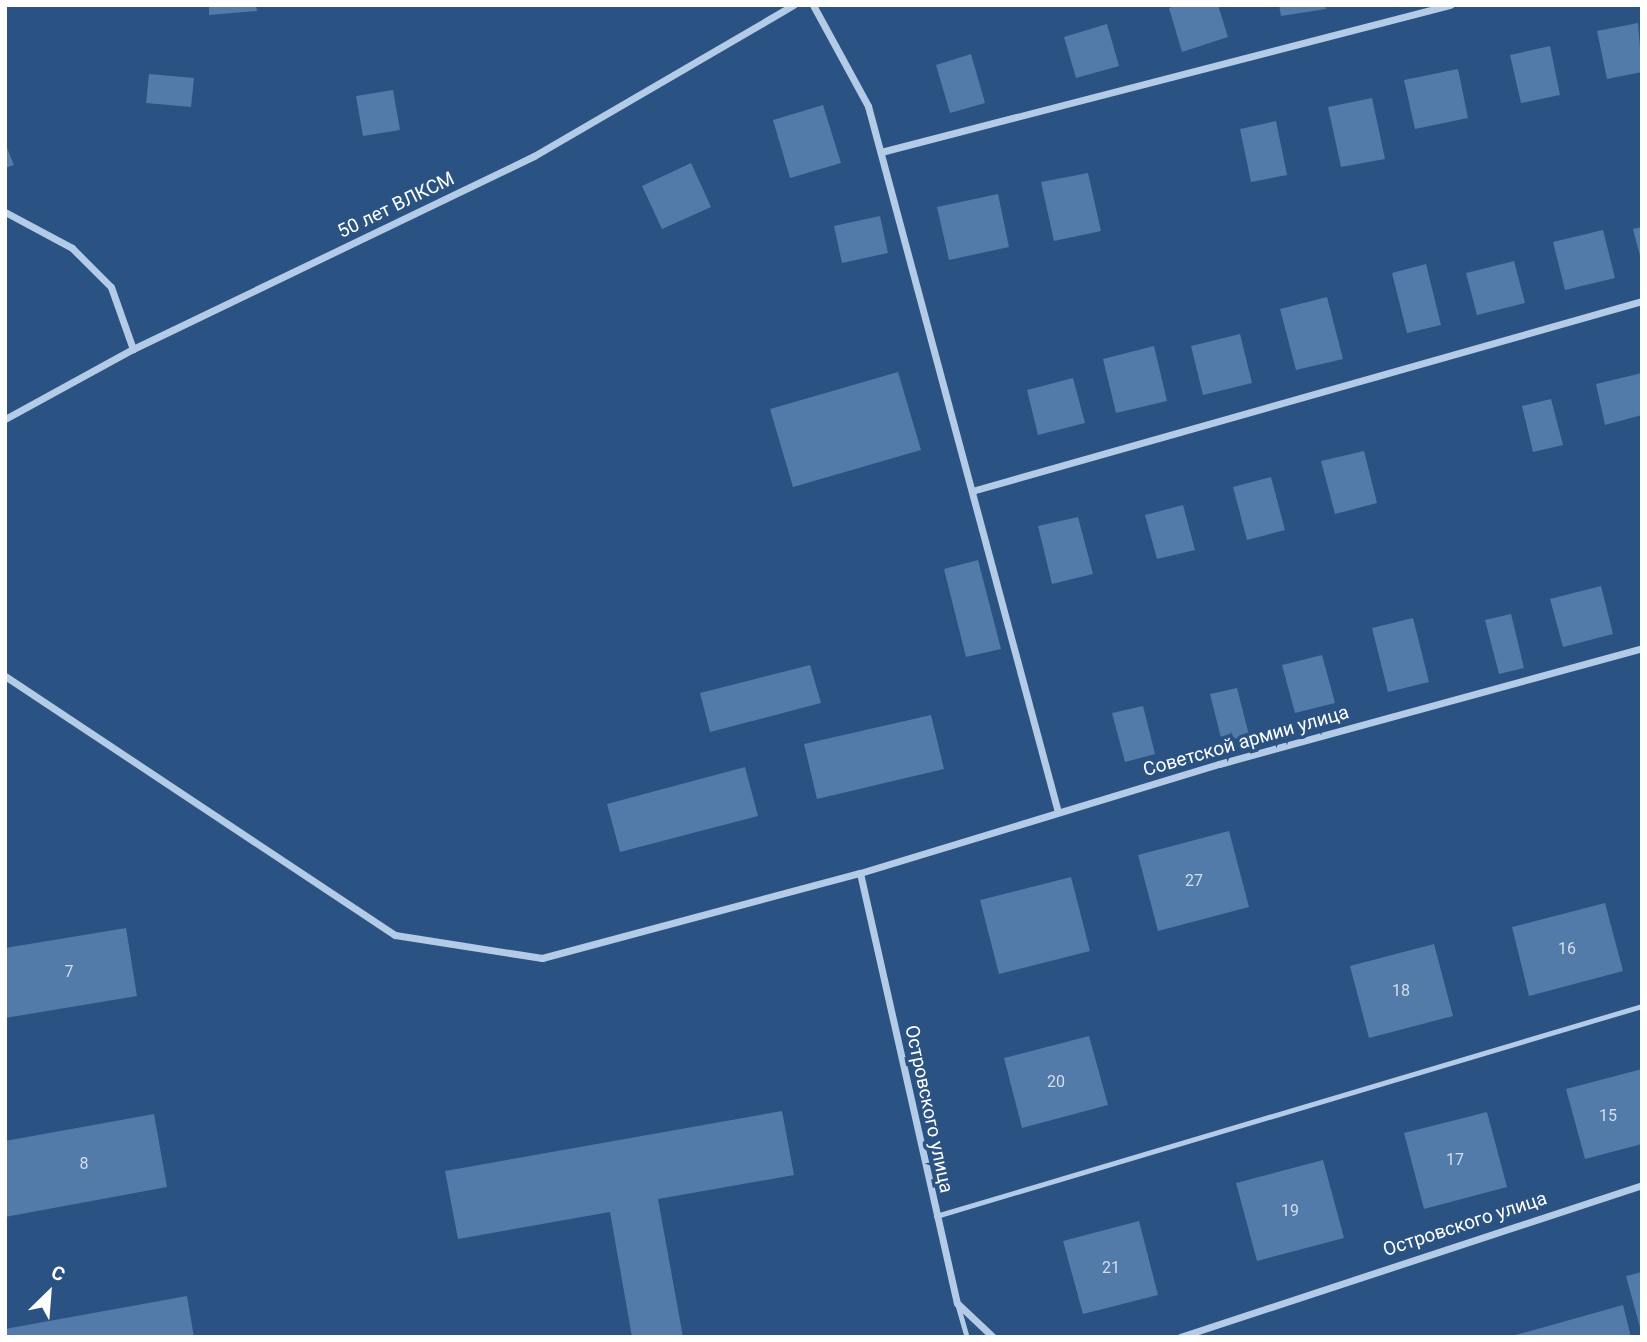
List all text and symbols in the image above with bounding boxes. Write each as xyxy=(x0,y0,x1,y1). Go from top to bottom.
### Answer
street label: 50 лет ВЛКСМ xyxy=(334,167,458,243)
street label: Советской армии улица xyxy=(1141,701,1351,781)
house number: 27 xyxy=(1185,871,1203,891)
house number: 16 xyxy=(1558,939,1576,959)
house number: 7 xyxy=(65,962,73,982)
house number: 18 xyxy=(1392,981,1410,1001)
street label: Островского улица xyxy=(900,1023,958,1195)
house number: 20 xyxy=(1047,1072,1065,1092)
house number: 15 xyxy=(1599,1106,1617,1126)
house number: 17 xyxy=(1446,1150,1464,1170)
house number: 8 xyxy=(80,1154,88,1174)
street label: Островского улица xyxy=(1380,1187,1550,1261)
house number: 19 xyxy=(1281,1201,1299,1221)
north arrow xyxy=(14,1258,84,1328)
house number: 21 xyxy=(1102,1258,1120,1278)
text: С xyxy=(48,1260,69,1287)

